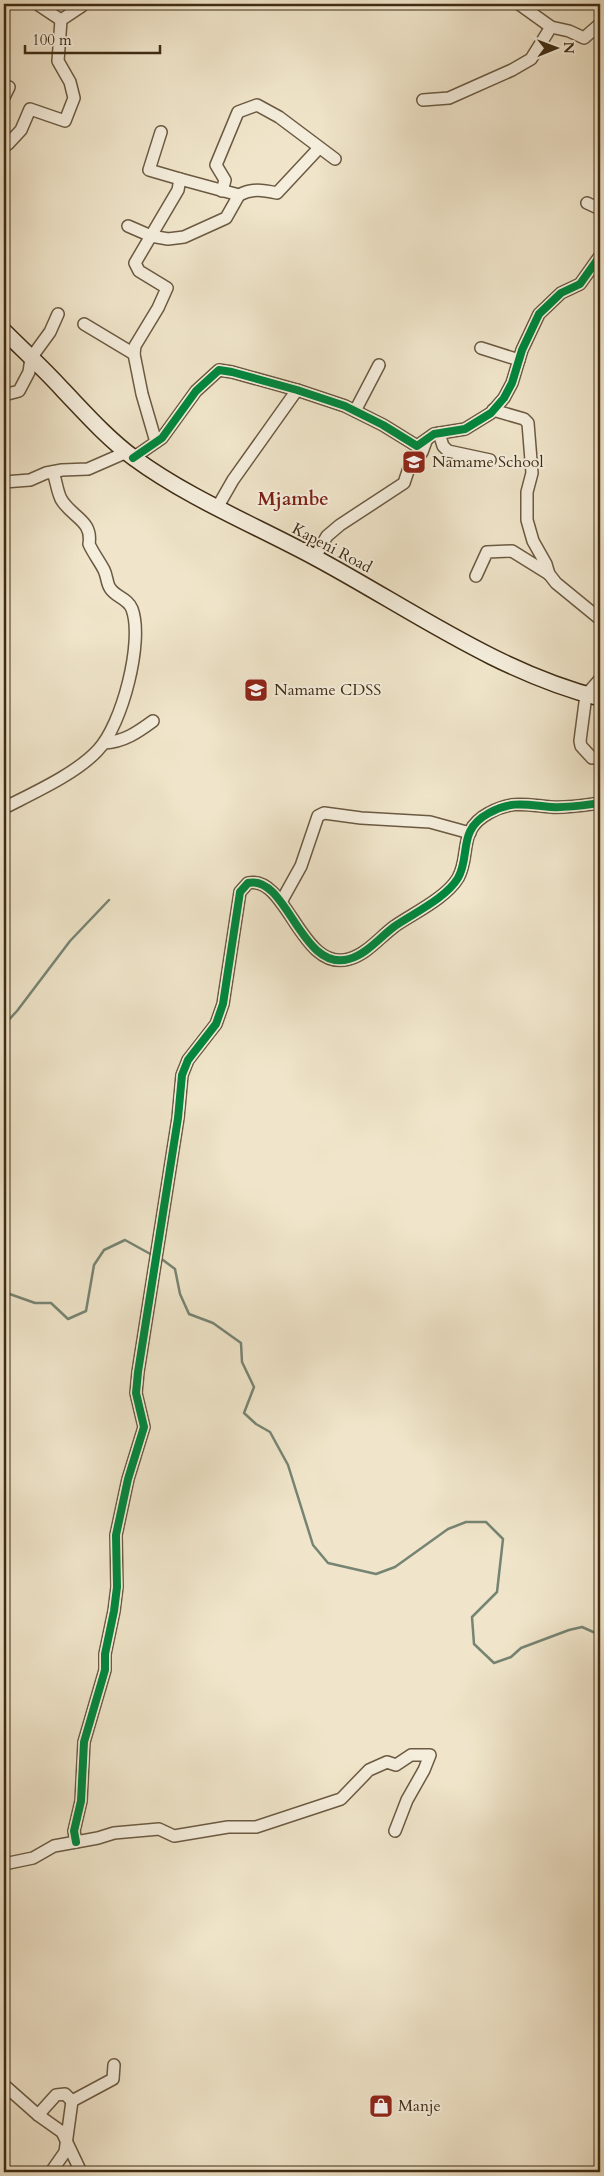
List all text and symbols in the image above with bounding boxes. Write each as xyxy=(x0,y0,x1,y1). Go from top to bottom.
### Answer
scale bar xyxy=(25,22,160,54)
north arrow xyxy=(532,22,582,72)
text: 100 m xyxy=(32,30,72,50)
text: N xyxy=(559,42,578,54)
school or university icon: Namame School xyxy=(401,449,427,475)
place label: Namame School xyxy=(432,451,544,473)
district label: Mjambe xyxy=(257,486,329,512)
street label: Kapeni Road xyxy=(288,518,376,579)
school or university icon: Namame CDSS xyxy=(243,677,269,703)
place label: Namame CDSS xyxy=(274,679,381,701)
shop icon: Manje xyxy=(368,2093,394,2119)
place label: Manje xyxy=(398,2095,441,2117)

